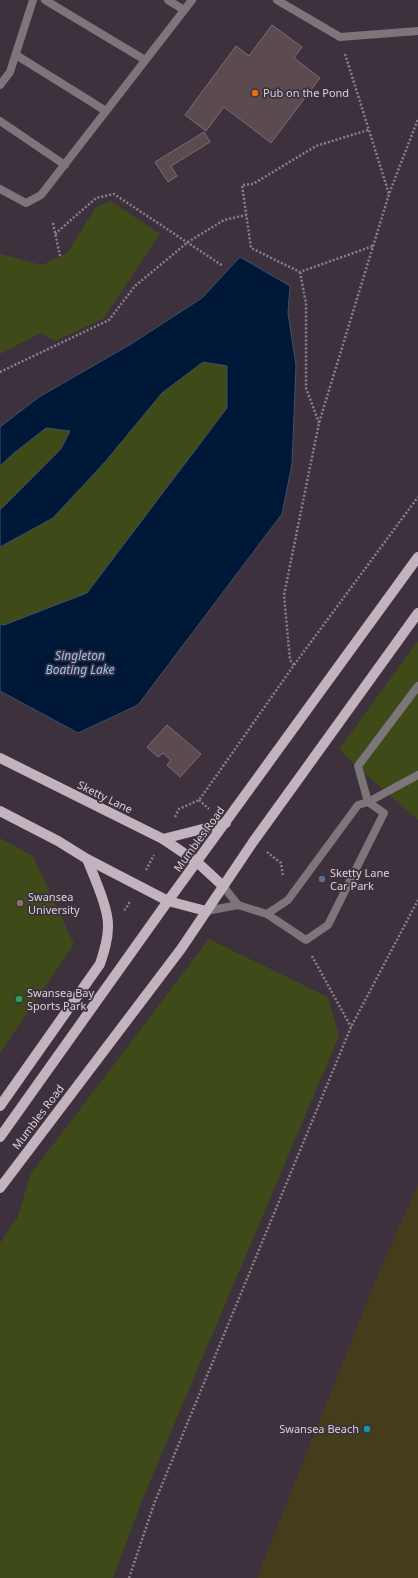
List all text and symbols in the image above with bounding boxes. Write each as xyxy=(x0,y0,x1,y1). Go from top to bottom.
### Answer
place label: Pub on the Pond xyxy=(263,85,349,100)
marker: Pub on the Pond xyxy=(250,88,260,98)
water label: Singleton Boating Lake xyxy=(45,647,115,678)
street label: Sketty Lane xyxy=(75,777,135,816)
street label: Mumbles Road xyxy=(170,803,227,874)
place label: Sketty Lane Car Park xyxy=(330,865,389,893)
marker: Sketty Lane Car Park xyxy=(317,874,327,884)
place label: Swansea University xyxy=(28,889,80,917)
marker: Swansea University xyxy=(15,898,25,908)
place label: Swansea Bay Sports Park xyxy=(27,985,94,1013)
marker: Swansea Bay Sports Park xyxy=(14,994,24,1004)
street label: Mumbles Road xyxy=(8,1081,67,1152)
place label: Swansea Beach xyxy=(279,1421,359,1436)
marker: Swansea Beach xyxy=(362,1424,372,1434)

